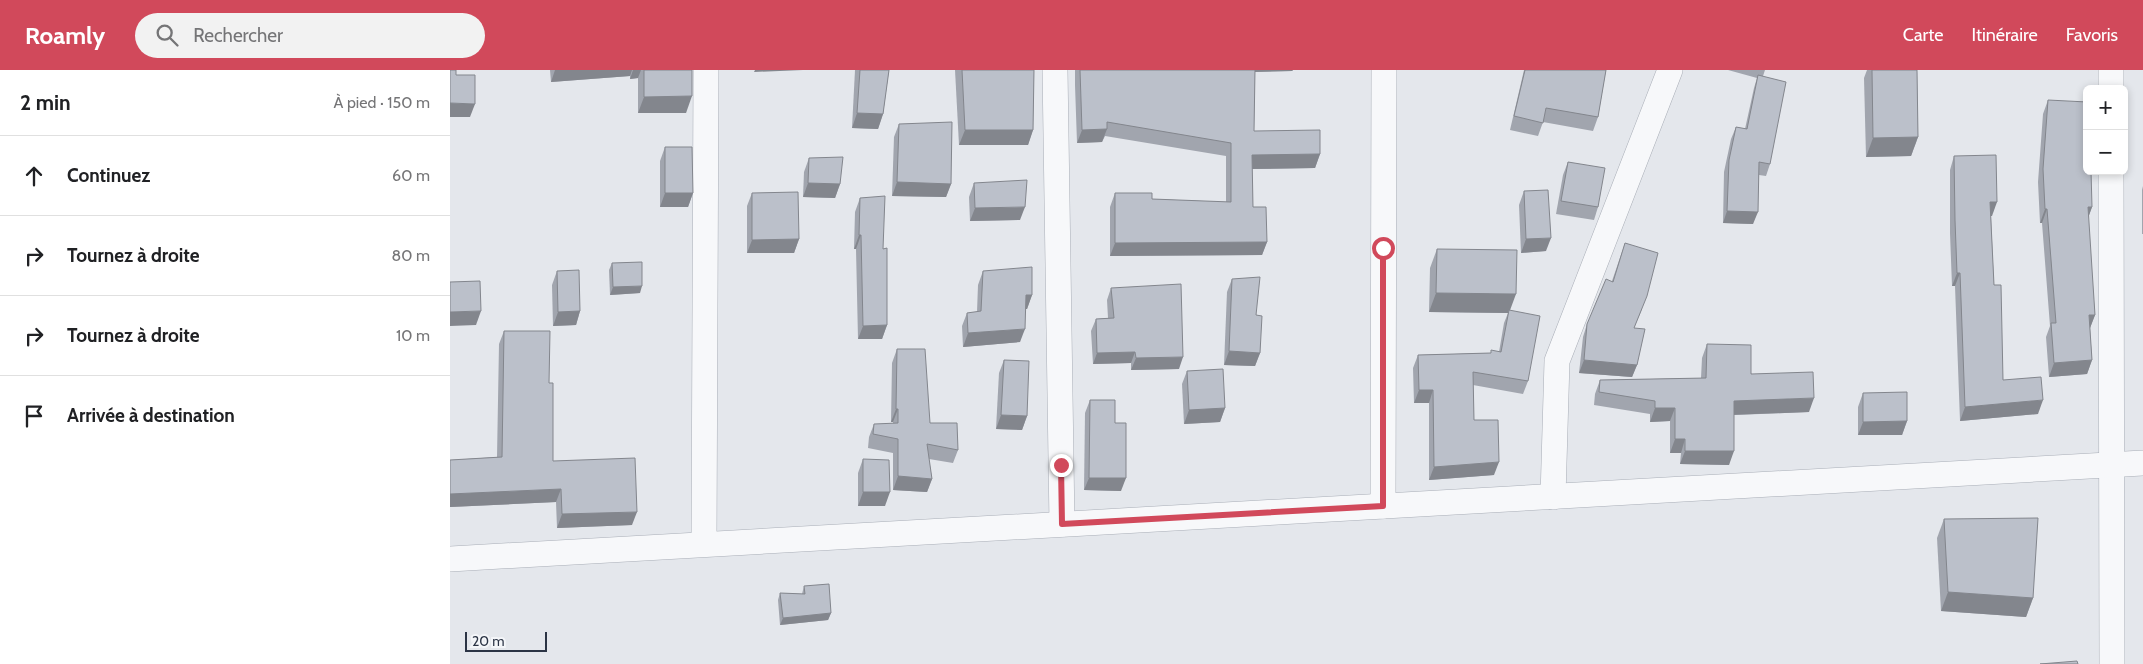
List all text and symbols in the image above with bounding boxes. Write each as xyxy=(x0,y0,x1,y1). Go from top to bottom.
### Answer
search box xyxy=(135,13,485,58)
text: Roamly xyxy=(25,21,105,50)
icon: search xyxy=(153,21,181,49)
text: Rechercher xyxy=(193,24,283,47)
text: Carte xyxy=(1903,24,1943,46)
text: Itinéraire xyxy=(1971,24,2038,46)
text: Favoris xyxy=(2066,24,2118,46)
map controls xyxy=(2083,85,2128,175)
button: + xyxy=(2083,85,2128,130)
text: 2 min xyxy=(20,90,71,115)
text: À pied · 150 m xyxy=(333,93,430,112)
button: − xyxy=(2083,130,2128,175)
icon: ahead xyxy=(20,162,48,190)
text: Continuez xyxy=(67,164,150,187)
text: 60 m xyxy=(392,166,430,185)
route start xyxy=(1372,237,1395,260)
icon: right xyxy=(20,242,48,270)
text: Tournez à droite xyxy=(67,244,200,267)
text: 80 m xyxy=(392,246,430,265)
icon: right xyxy=(20,322,48,350)
text: Tournez à droite xyxy=(67,324,200,347)
text: 10 m xyxy=(396,326,430,345)
icon: arrive xyxy=(20,402,48,430)
text: Arrivée à destination xyxy=(67,404,235,427)
route end xyxy=(1050,454,1073,477)
scale bar xyxy=(465,629,548,652)
text: 20 m xyxy=(472,632,505,650)

